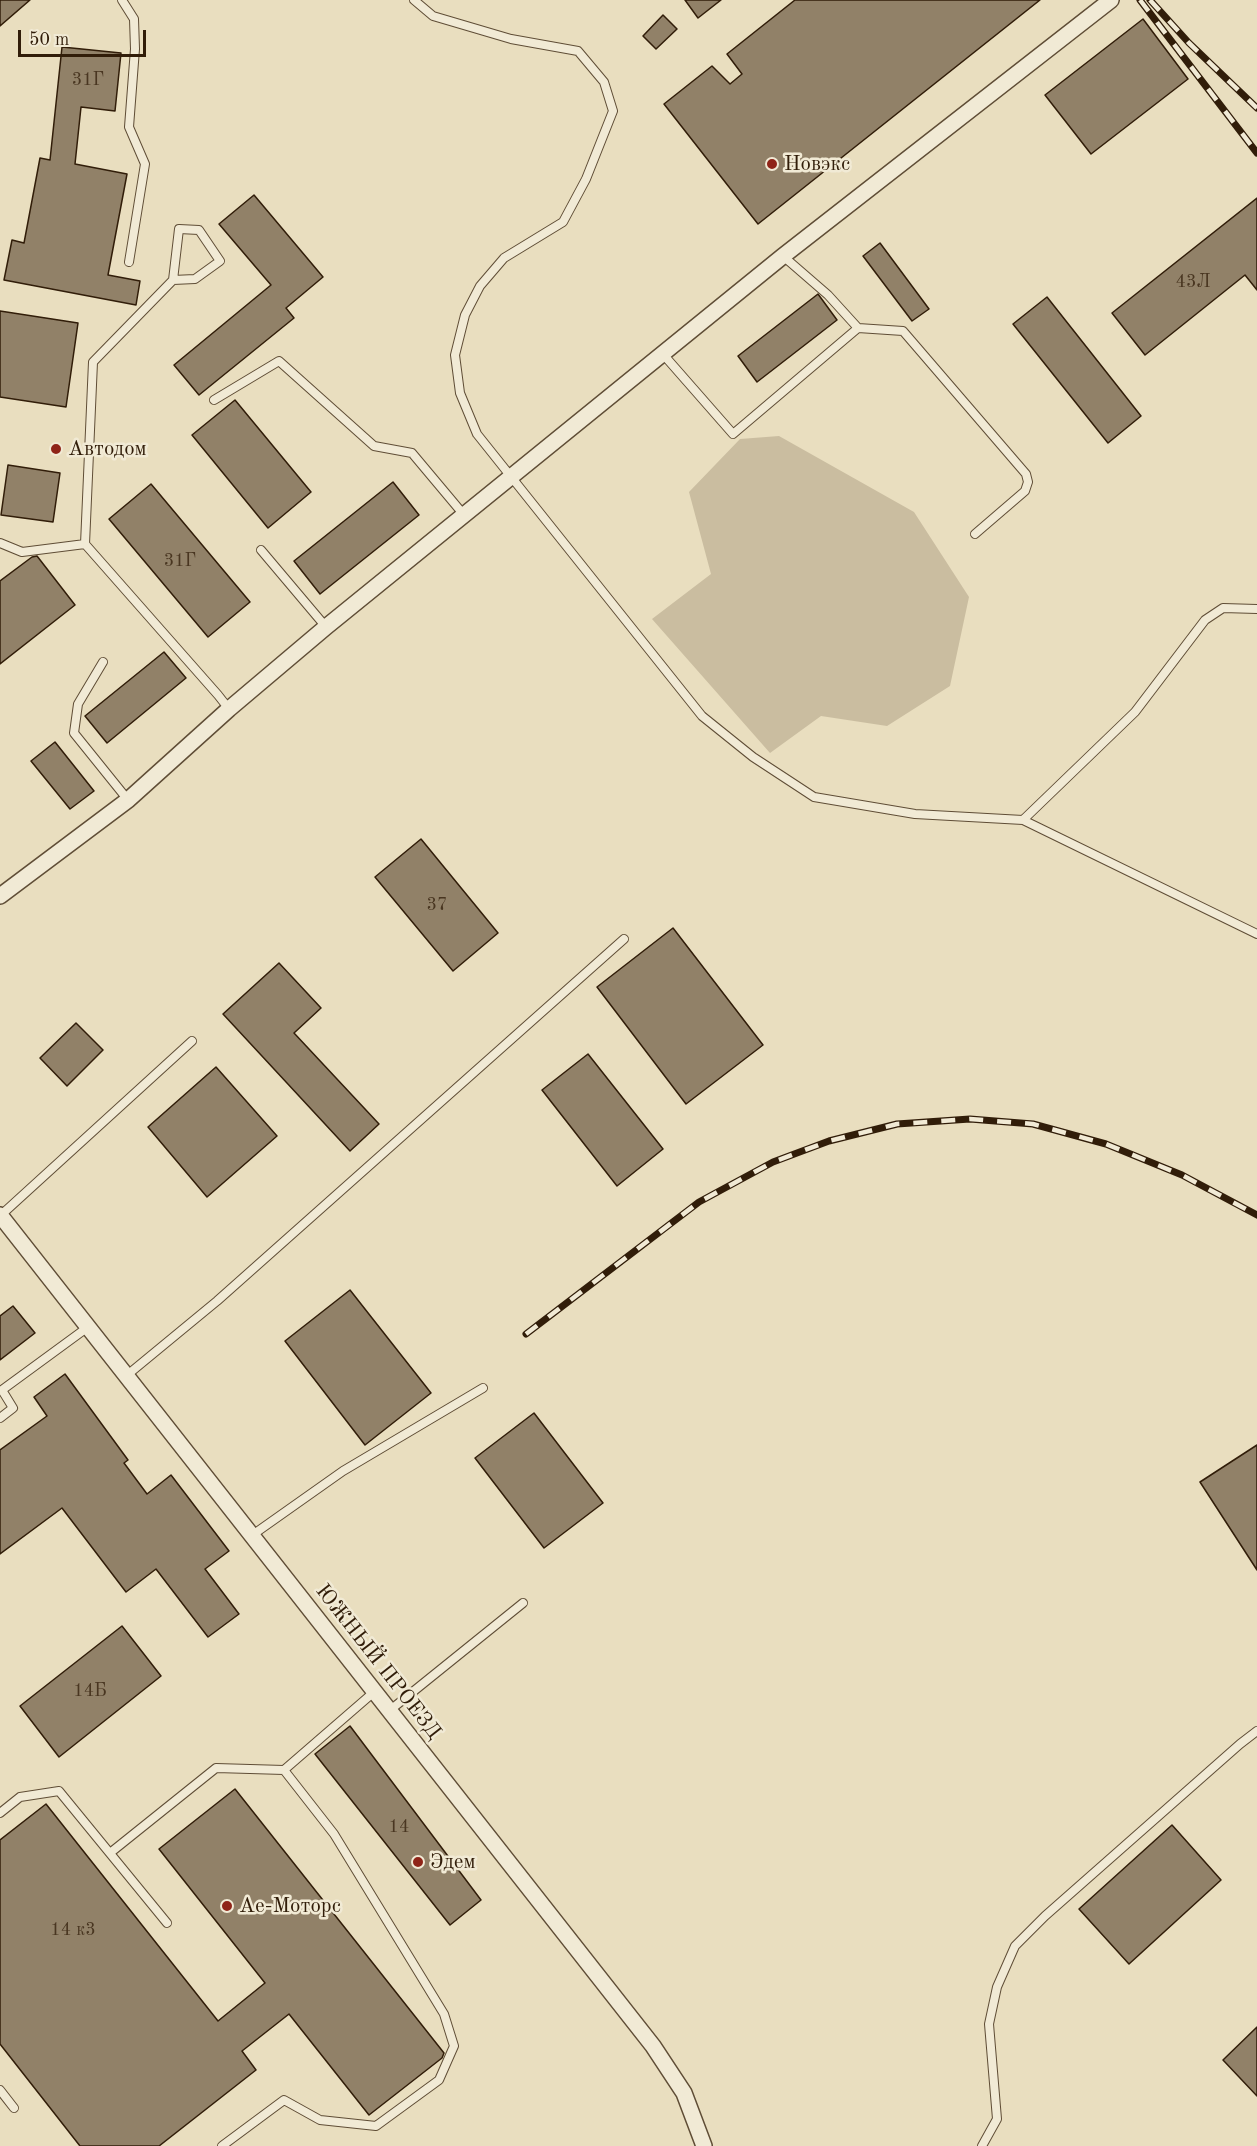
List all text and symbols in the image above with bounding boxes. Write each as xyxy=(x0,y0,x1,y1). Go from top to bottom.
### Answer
scale bar xyxy=(21,18,148,56)
text: 50 m xyxy=(29,31,69,49)
house number: 31Г xyxy=(72,69,104,91)
place label: Новэкс xyxy=(784,151,850,177)
marker: Новэкс xyxy=(765,157,779,171)
house number: 43Л xyxy=(1176,271,1210,293)
place label: Автодом xyxy=(68,436,147,462)
marker: Автодом xyxy=(49,442,63,456)
house number: 31Г xyxy=(164,550,196,572)
house number: 37 xyxy=(427,894,447,916)
street label: ЮЖНЫЙ ПРОЕЗД xyxy=(310,1579,446,1745)
house number: 14Б xyxy=(73,1680,107,1702)
house number: 14 xyxy=(389,1816,409,1838)
place label: Эдем xyxy=(430,1849,475,1875)
marker: Эдем xyxy=(411,1855,425,1869)
place label: Ае-Моторс xyxy=(239,1893,341,1919)
marker: Ае-Моторс xyxy=(220,1899,234,1913)
house number: 14 к3 xyxy=(50,1919,96,1941)

